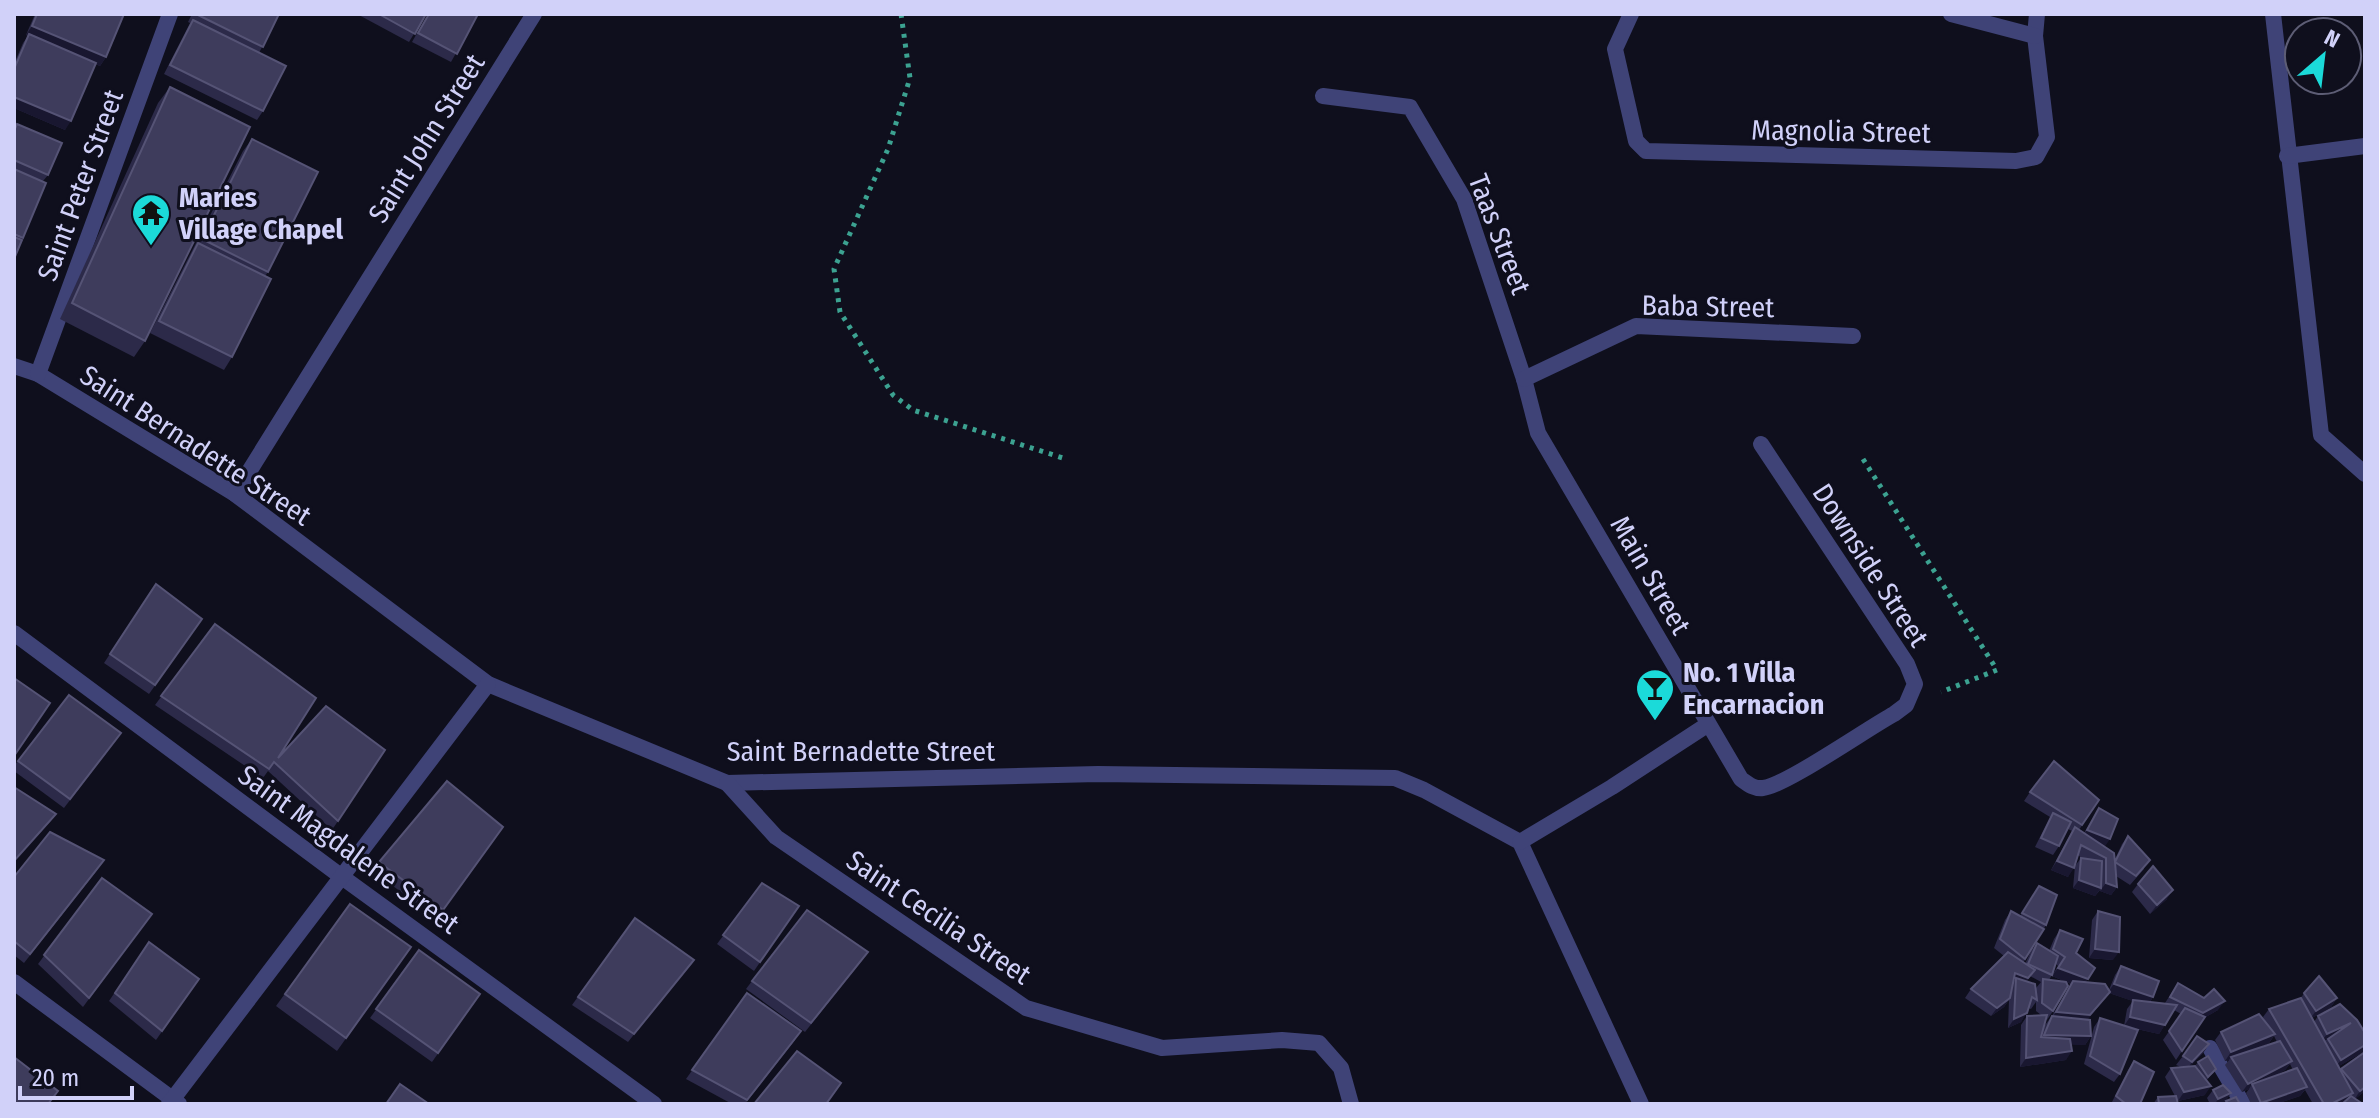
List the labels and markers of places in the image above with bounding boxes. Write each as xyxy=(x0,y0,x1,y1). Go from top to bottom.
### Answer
place label: Maries Village Chapel xyxy=(178,181,343,246)
temple icon: Maries Village Chapel xyxy=(130,192,172,247)
place label: No. 1 Villa Encarnacion xyxy=(1683,656,1824,721)
bar icon: No. 1 Villa Encarnacion xyxy=(1634,667,1676,722)

